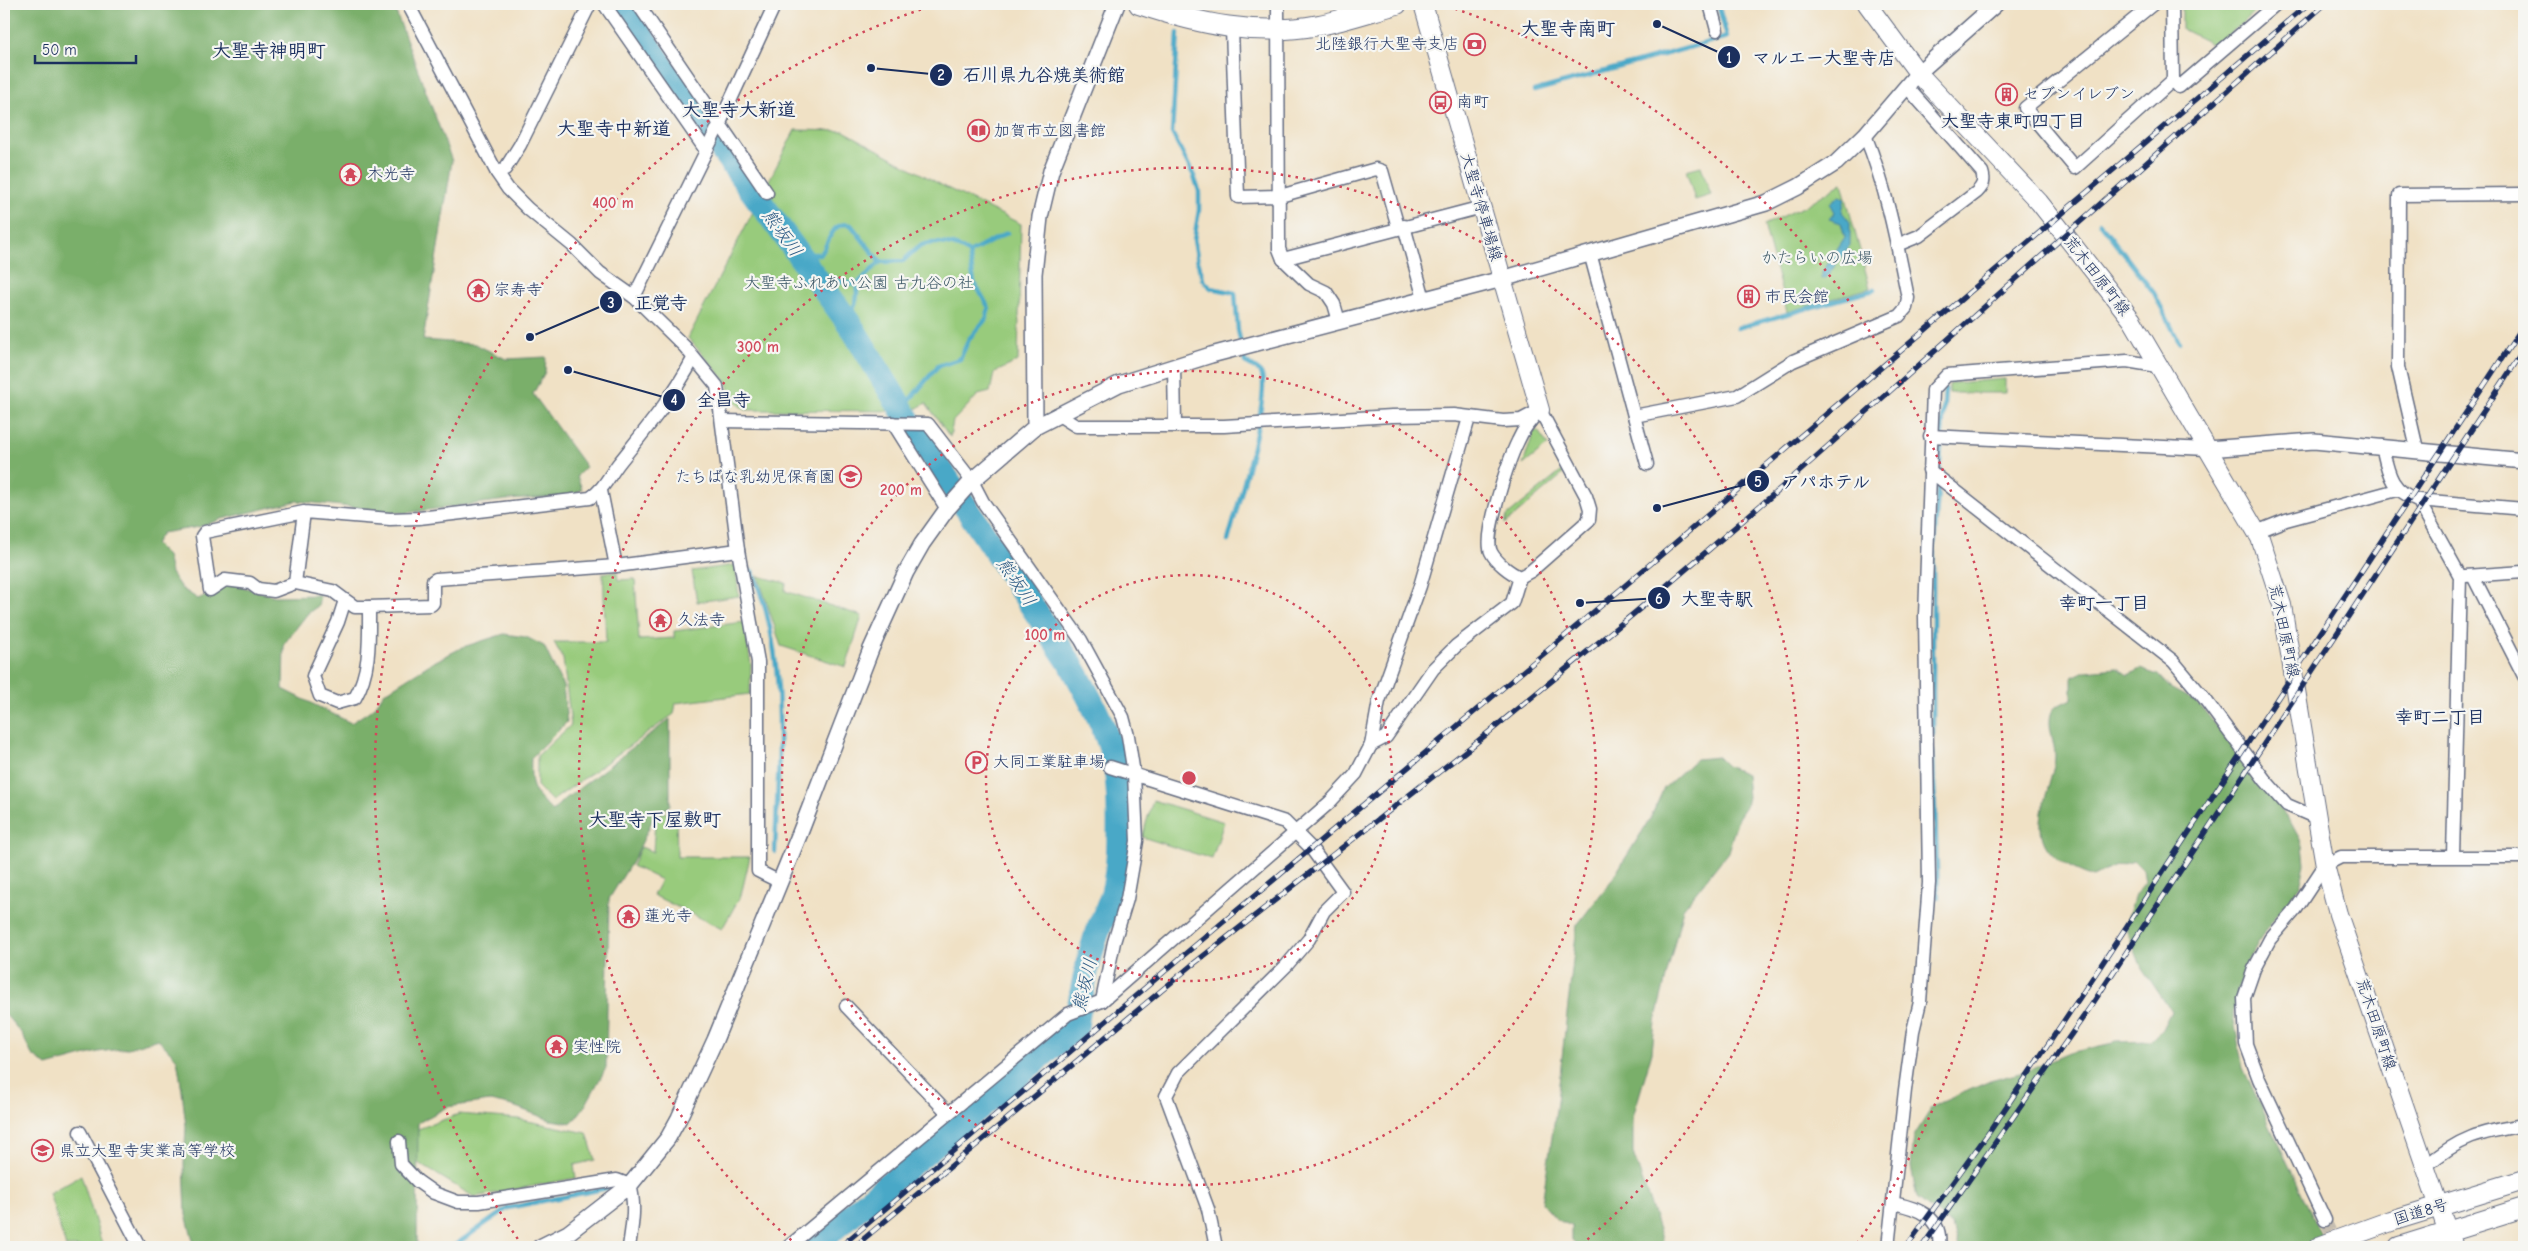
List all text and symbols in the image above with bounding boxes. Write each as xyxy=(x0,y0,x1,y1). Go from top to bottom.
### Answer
district label: 大聖寺南町 xyxy=(1520,18,1616,40)
scale bar xyxy=(35,32,136,64)
bank icon: 北陸銀行大聖寺支店 xyxy=(1463,32,1487,56)
place label: 北陸銀行大聖寺支店 xyxy=(1315,35,1459,53)
district label: 大聖寺神明町 xyxy=(212,40,326,62)
text: 50 m xyxy=(42,41,77,59)
callout: マルエー大聖寺店 xyxy=(1717,41,1906,74)
text: マルエー大聖寺店 xyxy=(1752,48,1896,69)
text: 1 xyxy=(1726,49,1732,67)
callout: 石川県九谷焼美術館 xyxy=(928,58,1135,91)
text: 石川県九谷焼美術館 xyxy=(963,65,1125,86)
text: 2 xyxy=(937,66,945,84)
building icon: セブンイレブン xyxy=(1995,82,2019,106)
place label: セブンイレブン xyxy=(2023,85,2135,103)
bus stop icon: 南町 xyxy=(1429,90,1453,114)
place label: 南町 xyxy=(1457,93,1489,111)
district label: 大聖寺大新道 xyxy=(682,99,796,121)
district label: 大聖寺東町四丁目 xyxy=(1941,111,2085,132)
district label: 大聖寺中新道 xyxy=(557,118,671,140)
library icon: 加賀市立図書館 xyxy=(966,119,990,143)
place label: 加賀市立図書館 xyxy=(994,122,1106,140)
street label: 大聖寺停車場線 xyxy=(1457,151,1505,263)
temple icon: 木光寺 xyxy=(339,162,363,186)
place label: 木光寺 xyxy=(367,165,415,183)
text: 400 m xyxy=(592,194,634,212)
water label: 熊坂川 xyxy=(758,205,806,261)
street label: 荒木田原町線 xyxy=(2060,233,2134,319)
park label: かたらいの広場 xyxy=(1761,249,1873,267)
park label: 大聖寺ふれあい公園 古九谷の社 xyxy=(744,274,974,292)
temple icon: 宗寿寺 xyxy=(466,278,490,302)
place label: 宗寿寺 xyxy=(494,281,542,299)
building icon: 市民会館 xyxy=(1737,285,1761,309)
callout: 正覚寺 xyxy=(599,286,698,319)
place label: 市民会館 xyxy=(1765,288,1829,306)
text: 正覚寺 xyxy=(634,293,688,314)
text: 3 xyxy=(607,294,615,312)
text: 300 m xyxy=(737,338,779,356)
callout: 全昌寺 xyxy=(662,384,761,417)
text: 全昌寺 xyxy=(697,390,751,411)
text: 4 xyxy=(670,391,678,409)
school or university icon: たちばな乳幼児保育園 xyxy=(839,465,863,489)
callout: アパホテル xyxy=(1746,465,1881,498)
place label: たちばな乳幼児保育園 xyxy=(675,468,835,486)
text: アパホテル xyxy=(1782,472,1870,493)
text: 5 xyxy=(1754,473,1762,491)
text: 200 m xyxy=(880,481,922,499)
water label: 熊坂川 xyxy=(992,554,1040,610)
callout: 大聖寺駅 xyxy=(1646,582,1763,615)
street label: 荒木田原町線 xyxy=(2265,582,2303,680)
text: 大聖寺駅 xyxy=(1681,589,1753,610)
text: 6 xyxy=(1655,590,1663,608)
district label: 幸町一丁目 xyxy=(2059,593,2149,614)
temple icon: 久法寺 xyxy=(649,608,673,632)
place label: 久法寺 xyxy=(677,611,725,629)
text: 100 m xyxy=(1025,626,1065,644)
district label: 幸町二丁目 xyxy=(2395,707,2485,728)
parking icon: 大同工業駐車場 xyxy=(965,750,989,774)
place label: 大同工業駐車場 xyxy=(993,753,1105,771)
centre of rings xyxy=(1180,769,1198,787)
district label: 大聖寺下屋敷町 xyxy=(588,809,722,831)
temple icon: 蓮光寺 xyxy=(616,904,640,928)
place label: 蓮光寺 xyxy=(644,907,692,925)
water label: 熊坂川 xyxy=(1069,956,1101,1014)
street label: 荒木田原町線 xyxy=(2353,976,2399,1072)
temple icon: 実性院 xyxy=(545,1035,569,1059)
place label: 実性院 xyxy=(573,1038,621,1056)
school or university icon: 県立大聖寺実業高等学校 xyxy=(31,1139,55,1163)
place label: 県立大聖寺実業高等学校 xyxy=(59,1142,235,1160)
street label: 国道8号 xyxy=(2391,1195,2451,1229)

